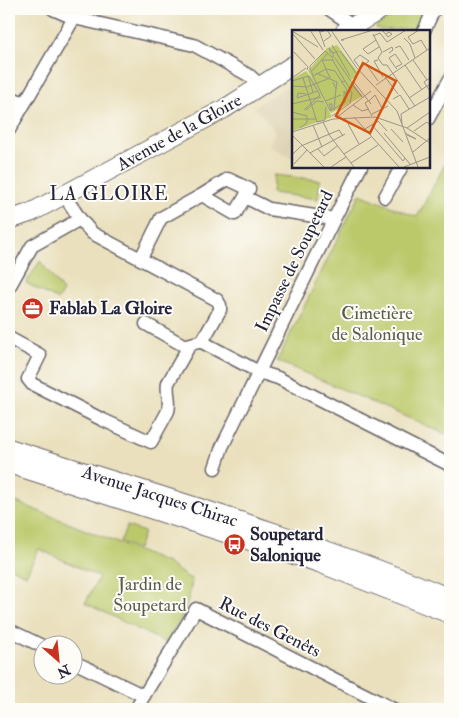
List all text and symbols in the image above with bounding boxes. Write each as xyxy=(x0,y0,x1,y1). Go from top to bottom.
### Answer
inset map xyxy=(292,30,429,168)
street label: Avenue de la Gloire xyxy=(112,88,246,177)
district label: LA GLOIRE xyxy=(49,182,169,206)
street label: Impasse de Soupetard xyxy=(250,186,339,336)
office icon: Fablab La Gloire xyxy=(21,296,45,320)
place label: Fablab La Gloire xyxy=(49,297,173,320)
park label: Cimetière de Salonique xyxy=(332,302,423,346)
street label: Avenue Jacques Chirac xyxy=(78,460,241,533)
place label: Soupetard Salonique xyxy=(250,523,323,567)
bus stop icon: Soupetard Salonique xyxy=(222,532,246,556)
park label: Jardin de Soupetard xyxy=(113,573,187,617)
street label: Rue des Genêts xyxy=(215,592,325,663)
north arrow xyxy=(32,636,82,686)
text: N xyxy=(54,660,74,682)

